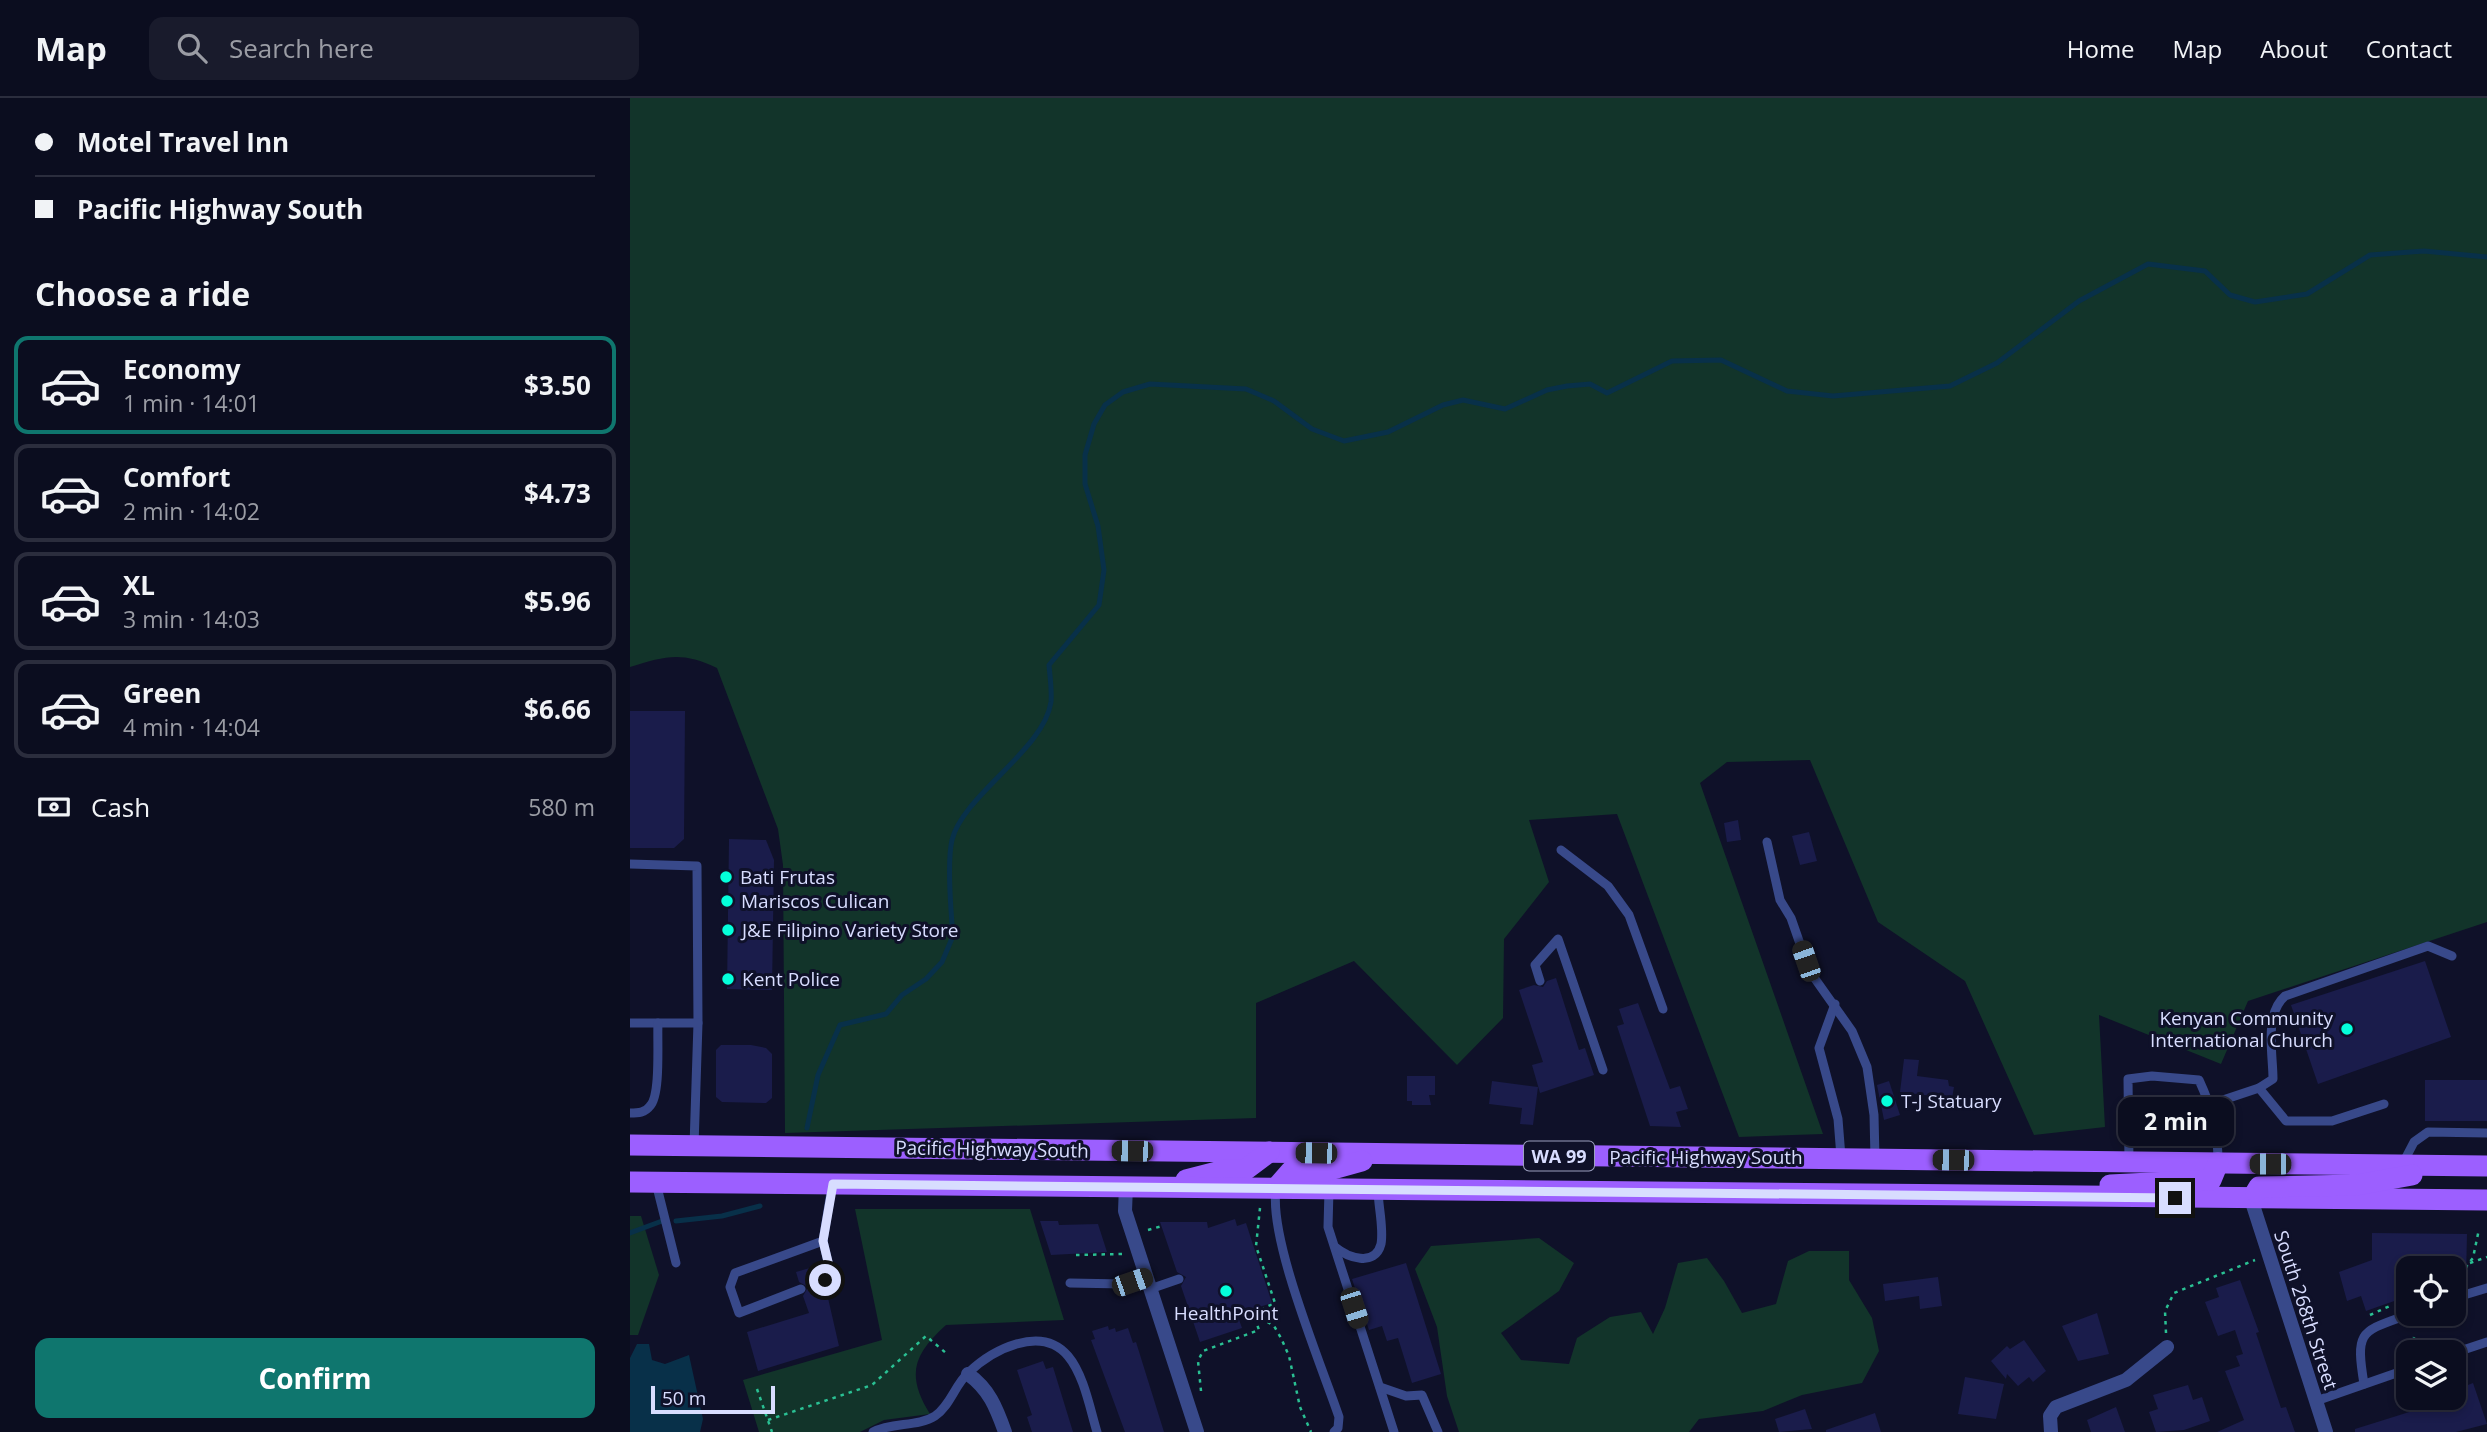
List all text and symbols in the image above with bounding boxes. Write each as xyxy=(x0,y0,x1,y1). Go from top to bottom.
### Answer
search box xyxy=(149,17,639,80)
text: Map xyxy=(35,26,107,71)
icon: search xyxy=(173,29,211,67)
text: Search here xyxy=(229,30,374,66)
text: Home xyxy=(2067,32,2135,65)
text: Map xyxy=(2173,32,2222,65)
text: About xyxy=(2260,32,2328,65)
text: Contact xyxy=(2366,32,2452,65)
text: Motel Travel Inn xyxy=(77,124,289,160)
text: Pacific Highway South xyxy=(77,191,363,227)
text: Choose a ride xyxy=(35,272,250,315)
text: Economy xyxy=(123,351,241,387)
icon: car xyxy=(39,354,102,417)
text: $3.50 xyxy=(524,367,591,403)
text: 1 min · 14:01 xyxy=(123,387,260,419)
text: Comfort xyxy=(123,459,230,495)
icon: car xyxy=(39,462,102,525)
text: $4.73 xyxy=(524,475,591,511)
text: 2 min · 14:02 xyxy=(123,495,260,527)
text: XL xyxy=(123,567,155,603)
icon: car xyxy=(39,570,102,633)
text: $5.96 xyxy=(524,583,591,619)
text: 3 min · 14:03 xyxy=(123,603,260,635)
text: Green xyxy=(123,675,201,711)
icon: car xyxy=(39,678,102,741)
text: $6.66 xyxy=(524,691,591,727)
text: 4 min · 14:04 xyxy=(123,711,260,743)
icon: cash xyxy=(35,788,73,826)
text: Cash xyxy=(91,789,150,825)
text: 580 m xyxy=(528,791,595,823)
place label: Bati Frutas xyxy=(740,864,835,890)
marker: Bati Frutas xyxy=(718,869,734,885)
place label: Mariscos Culican xyxy=(741,888,889,914)
marker: Mariscos Culican xyxy=(719,893,735,909)
place label: J&E Filipino Variety Store xyxy=(740,917,958,943)
marker: J&E Filipino Variety Store xyxy=(720,922,736,938)
car xyxy=(1790,938,1823,984)
place label: Kent Police xyxy=(742,966,840,992)
marker: Kent Police xyxy=(720,971,736,987)
place label: Kenyan Community International Church xyxy=(2150,1005,2333,1053)
marker: Kenyan Community International Church xyxy=(2339,1021,2355,1037)
place label: T-J Statuary xyxy=(1901,1088,2002,1114)
marker: T-J Statuary xyxy=(1879,1093,1895,1109)
callout: 2 min xyxy=(2117,1096,2233,1146)
text: 2 min xyxy=(2144,1105,2208,1137)
street label: Pacific Highway South xyxy=(895,1134,1089,1164)
car xyxy=(1111,1140,1154,1162)
car xyxy=(1295,1142,1338,1164)
road number: WA 99 xyxy=(1524,1142,1594,1170)
street label: Pacific Highway South xyxy=(1609,1144,1803,1170)
car xyxy=(1932,1149,1975,1171)
car xyxy=(2250,1154,2292,1175)
route end xyxy=(2159,1182,2191,1214)
street label: South 268th Street xyxy=(2268,1227,2344,1393)
map controls xyxy=(2396,1256,2466,1410)
button: locate xyxy=(2396,1256,2466,1326)
route start xyxy=(809,1264,841,1296)
car xyxy=(1109,1265,1156,1299)
marker: HealthPoint xyxy=(1218,1283,1234,1299)
car xyxy=(1338,1285,1371,1331)
place label: HealthPoint xyxy=(1174,1300,1278,1326)
button: Confirm xyxy=(35,1338,595,1418)
button: layers xyxy=(2396,1340,2466,1410)
scale bar xyxy=(651,1383,775,1415)
text: 50 m xyxy=(662,1385,706,1411)

